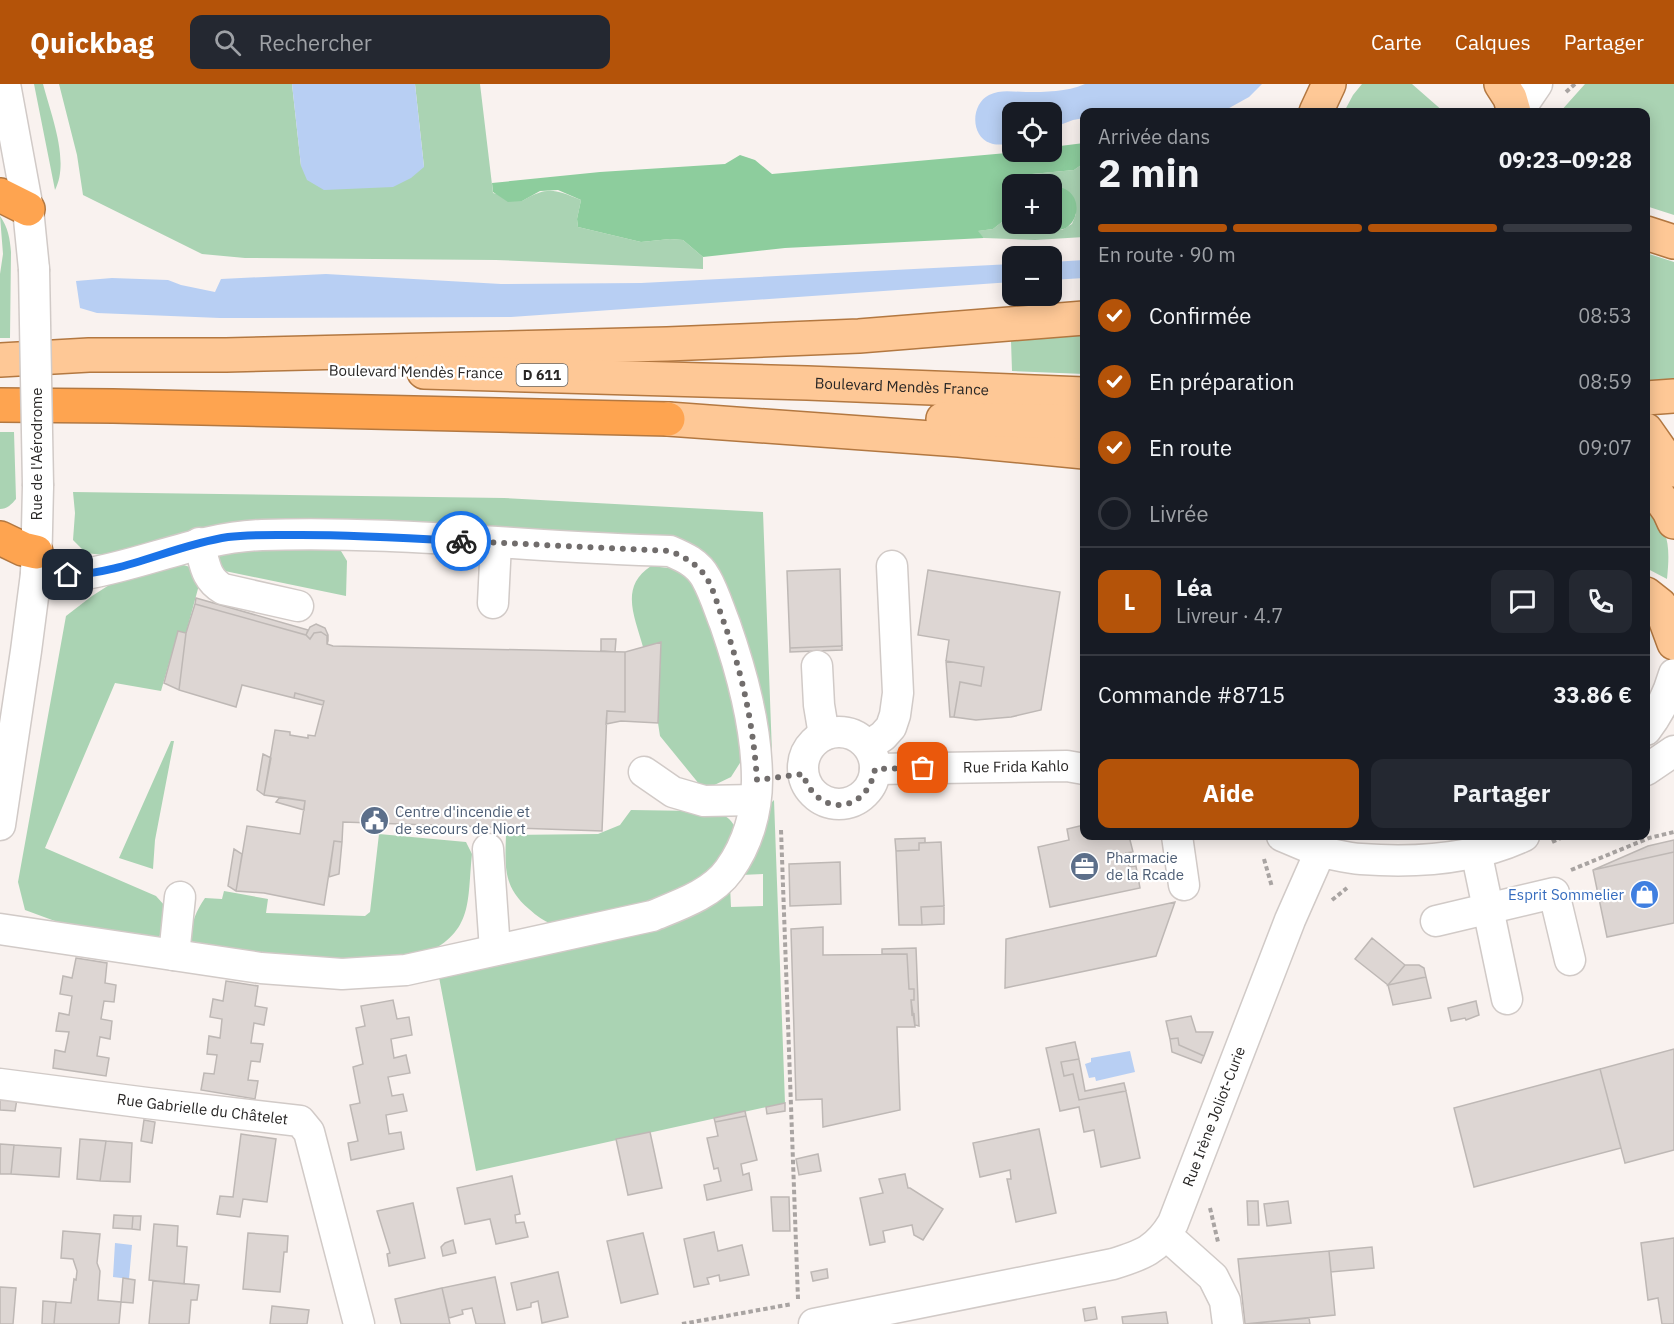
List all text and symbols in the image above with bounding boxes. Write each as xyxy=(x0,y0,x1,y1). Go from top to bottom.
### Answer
search box xyxy=(190,15,610,69)
text: Quickbag xyxy=(30,24,154,61)
icon: search xyxy=(211,26,244,59)
text: Rechercher xyxy=(259,28,372,57)
text: Carte xyxy=(1371,28,1422,56)
text: Calques xyxy=(1455,28,1531,56)
text: Partager xyxy=(1564,28,1644,56)
map controls xyxy=(1002,102,1062,306)
button: locate xyxy=(1002,102,1062,162)
text: Arrivée dans xyxy=(1098,123,1210,150)
text: 09:23–09:28 xyxy=(1499,145,1632,174)
text: 2 min xyxy=(1098,147,1200,198)
button: + xyxy=(1002,174,1062,234)
text: En route · 90 m xyxy=(1098,241,1236,268)
button: − xyxy=(1002,246,1062,306)
icon: check xyxy=(1098,299,1131,332)
text: Confirmée xyxy=(1149,301,1251,330)
text: 08:53 xyxy=(1578,302,1632,329)
street label: Boulevard Mendès France xyxy=(329,360,503,383)
road number: D 611 xyxy=(516,364,568,386)
icon: check xyxy=(1098,365,1131,398)
text: En préparation xyxy=(1149,367,1295,396)
text: 08:59 xyxy=(1578,368,1632,395)
street label: Boulevard Mendès France xyxy=(814,373,989,399)
street label: Rue de l'Aérodrome xyxy=(27,388,46,520)
icon: check xyxy=(1098,431,1131,464)
text: En route xyxy=(1149,433,1232,462)
text: 09:07 xyxy=(1578,434,1632,461)
text: Livrée xyxy=(1149,499,1208,528)
courier xyxy=(431,511,491,571)
icon: bike xyxy=(445,525,478,558)
pin xyxy=(42,549,93,600)
icon: home xyxy=(51,558,84,591)
button: chat xyxy=(1491,570,1554,633)
button: phone xyxy=(1569,570,1632,633)
text: Léa xyxy=(1176,573,1212,602)
text: L xyxy=(1124,587,1135,616)
text: Livreur · 4.7 xyxy=(1176,602,1283,629)
text: Commande #8715 xyxy=(1098,680,1285,709)
text: 33.86 € xyxy=(1553,680,1632,709)
pin xyxy=(897,742,948,793)
icon: bag xyxy=(906,751,939,784)
street label: Rue Frida Kahlo xyxy=(963,756,1069,777)
button: Aide xyxy=(1098,759,1359,828)
button: Partager xyxy=(1371,759,1632,828)
place label: Centre d'incendie et de secours de Niort xyxy=(395,802,530,838)
public building icon: Centre d'incendie et de secours de Niort xyxy=(358,805,390,837)
place label: Pharmacie de la Rcade xyxy=(1106,848,1184,884)
office icon: Pharmacie de la Rcade xyxy=(1069,851,1101,883)
shop icon: Esprit Sommelier xyxy=(1629,879,1661,911)
place label: Esprit Sommelier xyxy=(1508,885,1624,904)
street label: Rue Irène Joliot-Curie xyxy=(1178,1044,1249,1189)
street label: Rue Gabrielle du Châtelet xyxy=(116,1089,289,1129)

